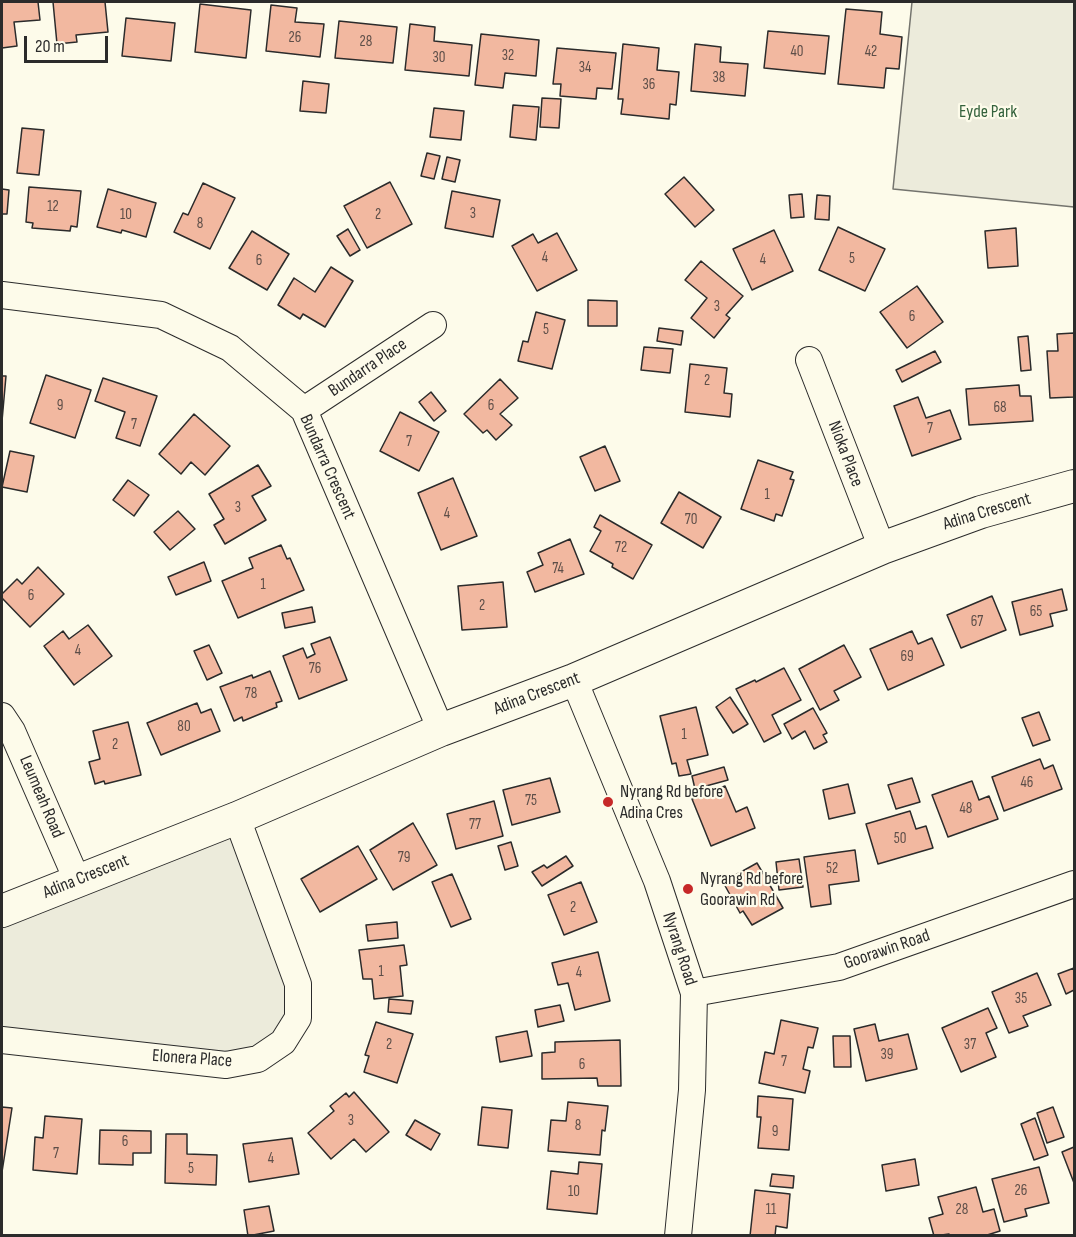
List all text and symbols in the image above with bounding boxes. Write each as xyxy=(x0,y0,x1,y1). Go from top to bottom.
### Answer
scale bar xyxy=(27,24,111,62)
house number: 26 xyxy=(289,29,301,47)
house number: 28 xyxy=(360,33,372,51)
text: 20 m xyxy=(35,36,65,57)
house number: 40 xyxy=(791,43,803,61)
house number: 42 xyxy=(865,43,877,61)
house number: 32 xyxy=(502,47,514,65)
house number: 30 xyxy=(433,49,445,67)
house number: 34 xyxy=(579,59,591,77)
house number: 38 xyxy=(713,69,725,87)
house number: 36 xyxy=(643,76,655,94)
park label: Eyde Park xyxy=(959,101,1017,123)
house number: 12 xyxy=(47,198,59,216)
house number: 3 xyxy=(470,205,476,223)
house number: 10 xyxy=(120,206,132,224)
house number: 2 xyxy=(375,206,381,224)
house number: 8 xyxy=(197,215,203,233)
house number: 4 xyxy=(542,249,548,267)
house number: 5 xyxy=(849,250,855,268)
house number: 4 xyxy=(760,251,766,269)
house number: 6 xyxy=(256,252,262,270)
house number: 3 xyxy=(714,298,720,316)
house number: 6 xyxy=(909,308,915,326)
house number: 5 xyxy=(543,321,549,339)
street label: Bundarra Place xyxy=(325,334,411,402)
house number: 2 xyxy=(704,372,710,390)
house number: 9 xyxy=(57,397,63,415)
house number: 6 xyxy=(488,397,494,415)
house number: 68 xyxy=(993,399,1007,417)
street label: Bundarra Crescent xyxy=(294,411,360,523)
house number: 7 xyxy=(131,416,137,434)
street label: Nioka Place xyxy=(823,418,867,490)
house number: 7 xyxy=(927,420,933,438)
house number: 7 xyxy=(406,433,412,451)
house number: 1 xyxy=(764,486,770,504)
street label: Adina Crescent xyxy=(940,488,1034,536)
house number: 3 xyxy=(235,499,241,517)
house number: 4 xyxy=(444,505,450,523)
house number: 70 xyxy=(685,511,697,529)
house number: 72 xyxy=(615,539,627,557)
house number: 74 xyxy=(552,560,564,578)
house number: 1 xyxy=(260,576,266,594)
house number: 6 xyxy=(28,587,34,605)
house number: 2 xyxy=(479,597,485,615)
house number: 65 xyxy=(1030,603,1042,621)
house number: 67 xyxy=(971,613,983,631)
house number: 4 xyxy=(75,642,81,660)
house number: 69 xyxy=(900,648,914,666)
house number: 76 xyxy=(309,660,321,678)
street label: Adina Crescent xyxy=(491,668,583,720)
house number: 78 xyxy=(245,685,257,703)
house number: 80 xyxy=(177,718,191,736)
house number: 1 xyxy=(681,726,687,744)
house number: 2 xyxy=(112,736,118,754)
street label: Leumeah Road xyxy=(14,753,68,841)
house number: 46 xyxy=(1021,774,1033,792)
place label: Nyrang Rd before Adina Cres xyxy=(620,781,723,824)
house number: 75 xyxy=(525,792,537,810)
marker: Nyrang Rd before Adina Cres xyxy=(601,795,615,809)
house number: 48 xyxy=(960,800,972,818)
house number: 77 xyxy=(469,816,481,834)
house number: 50 xyxy=(894,830,906,848)
house number: 79 xyxy=(398,849,410,867)
street label: Adina Crescent xyxy=(40,850,132,904)
house number: 52 xyxy=(826,860,838,878)
place label: Nyrang Rd before Goorawin Rd xyxy=(700,868,803,910)
marker: Nyrang Rd before Goorawin Rd xyxy=(681,882,695,896)
house number: 2 xyxy=(570,899,576,917)
street label: Nyrang Road xyxy=(657,910,701,988)
street label: Goorawin Road xyxy=(841,925,933,975)
house number: 1 xyxy=(378,963,384,981)
house number: 4 xyxy=(576,964,582,982)
house number: 35 xyxy=(1015,990,1027,1008)
house number: 2 xyxy=(386,1036,392,1054)
house number: 37 xyxy=(964,1036,976,1054)
street label: Elonera Place xyxy=(151,1045,233,1073)
house number: 39 xyxy=(881,1046,893,1064)
house number: 7 xyxy=(781,1053,787,1071)
house number: 6 xyxy=(579,1056,585,1074)
house number: 3 xyxy=(348,1112,354,1130)
house number: 8 xyxy=(575,1117,581,1135)
house number: 9 xyxy=(772,1123,778,1141)
house number: 6 xyxy=(122,1133,128,1151)
house number: 7 xyxy=(53,1145,59,1163)
house number: 4 xyxy=(268,1150,274,1168)
house number: 5 xyxy=(188,1160,194,1178)
house number: 26 xyxy=(1015,1182,1027,1200)
house number: 10 xyxy=(568,1183,580,1201)
house number: 11 xyxy=(766,1201,776,1219)
house number: 28 xyxy=(956,1201,968,1219)

